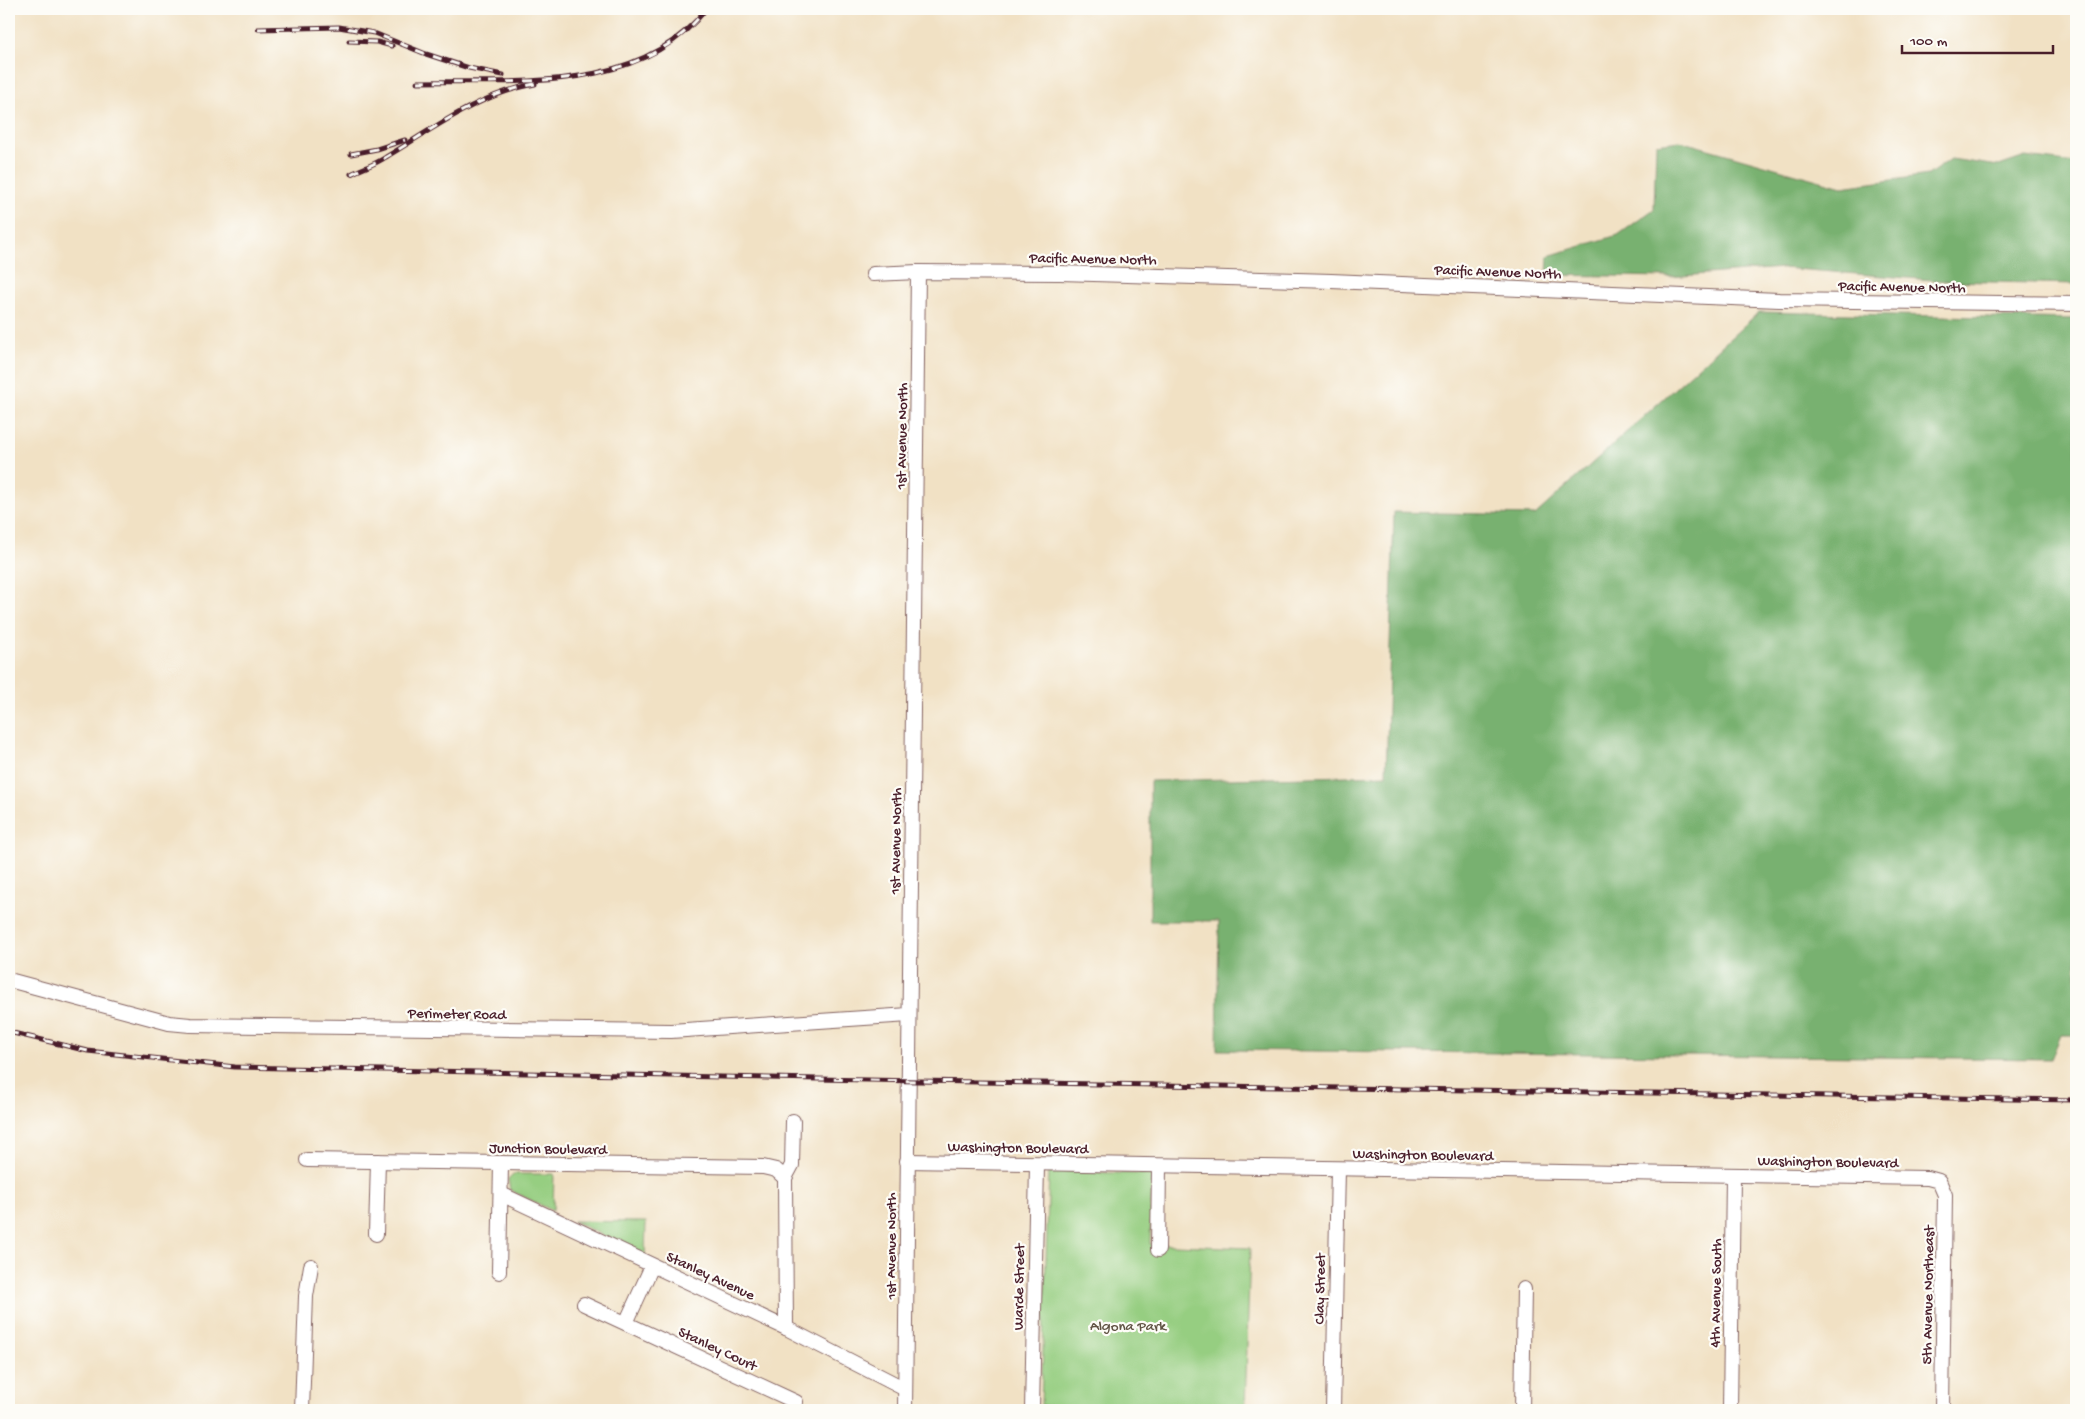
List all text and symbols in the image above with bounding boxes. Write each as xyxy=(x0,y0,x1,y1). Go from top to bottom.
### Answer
scale bar xyxy=(1902,22,2054,54)
text: 100 m xyxy=(1909,33,1948,51)
street label: Pacific Avenue North xyxy=(1028,250,1157,270)
street label: Pacific Avenue North xyxy=(1433,262,1562,284)
street label: Pacific Avenue North xyxy=(1837,278,1966,298)
street label: 1st Avenue North xyxy=(893,382,913,491)
street label: 1st Avenue North xyxy=(887,787,907,896)
street label: Perimeter Road xyxy=(407,1005,508,1025)
street label: Washington Boulevard xyxy=(947,1139,1090,1159)
street label: Junction Boulevard xyxy=(489,1140,608,1160)
street label: Washington Boulevard xyxy=(1352,1146,1495,1166)
street label: Washington Boulevard xyxy=(1757,1153,1900,1173)
street label: 1st Avenue North xyxy=(883,1193,901,1301)
street label: 5th Avenue Northeast xyxy=(1919,1223,1939,1365)
street label: 4th Avenue South xyxy=(1707,1238,1727,1348)
street label: Warde Street xyxy=(1010,1242,1030,1330)
street label: Stanley Avenue xyxy=(663,1248,758,1305)
street label: Clay Street xyxy=(1311,1252,1331,1325)
park label: Algona Park xyxy=(1090,1318,1167,1336)
street label: Stanley Court xyxy=(675,1324,761,1377)

